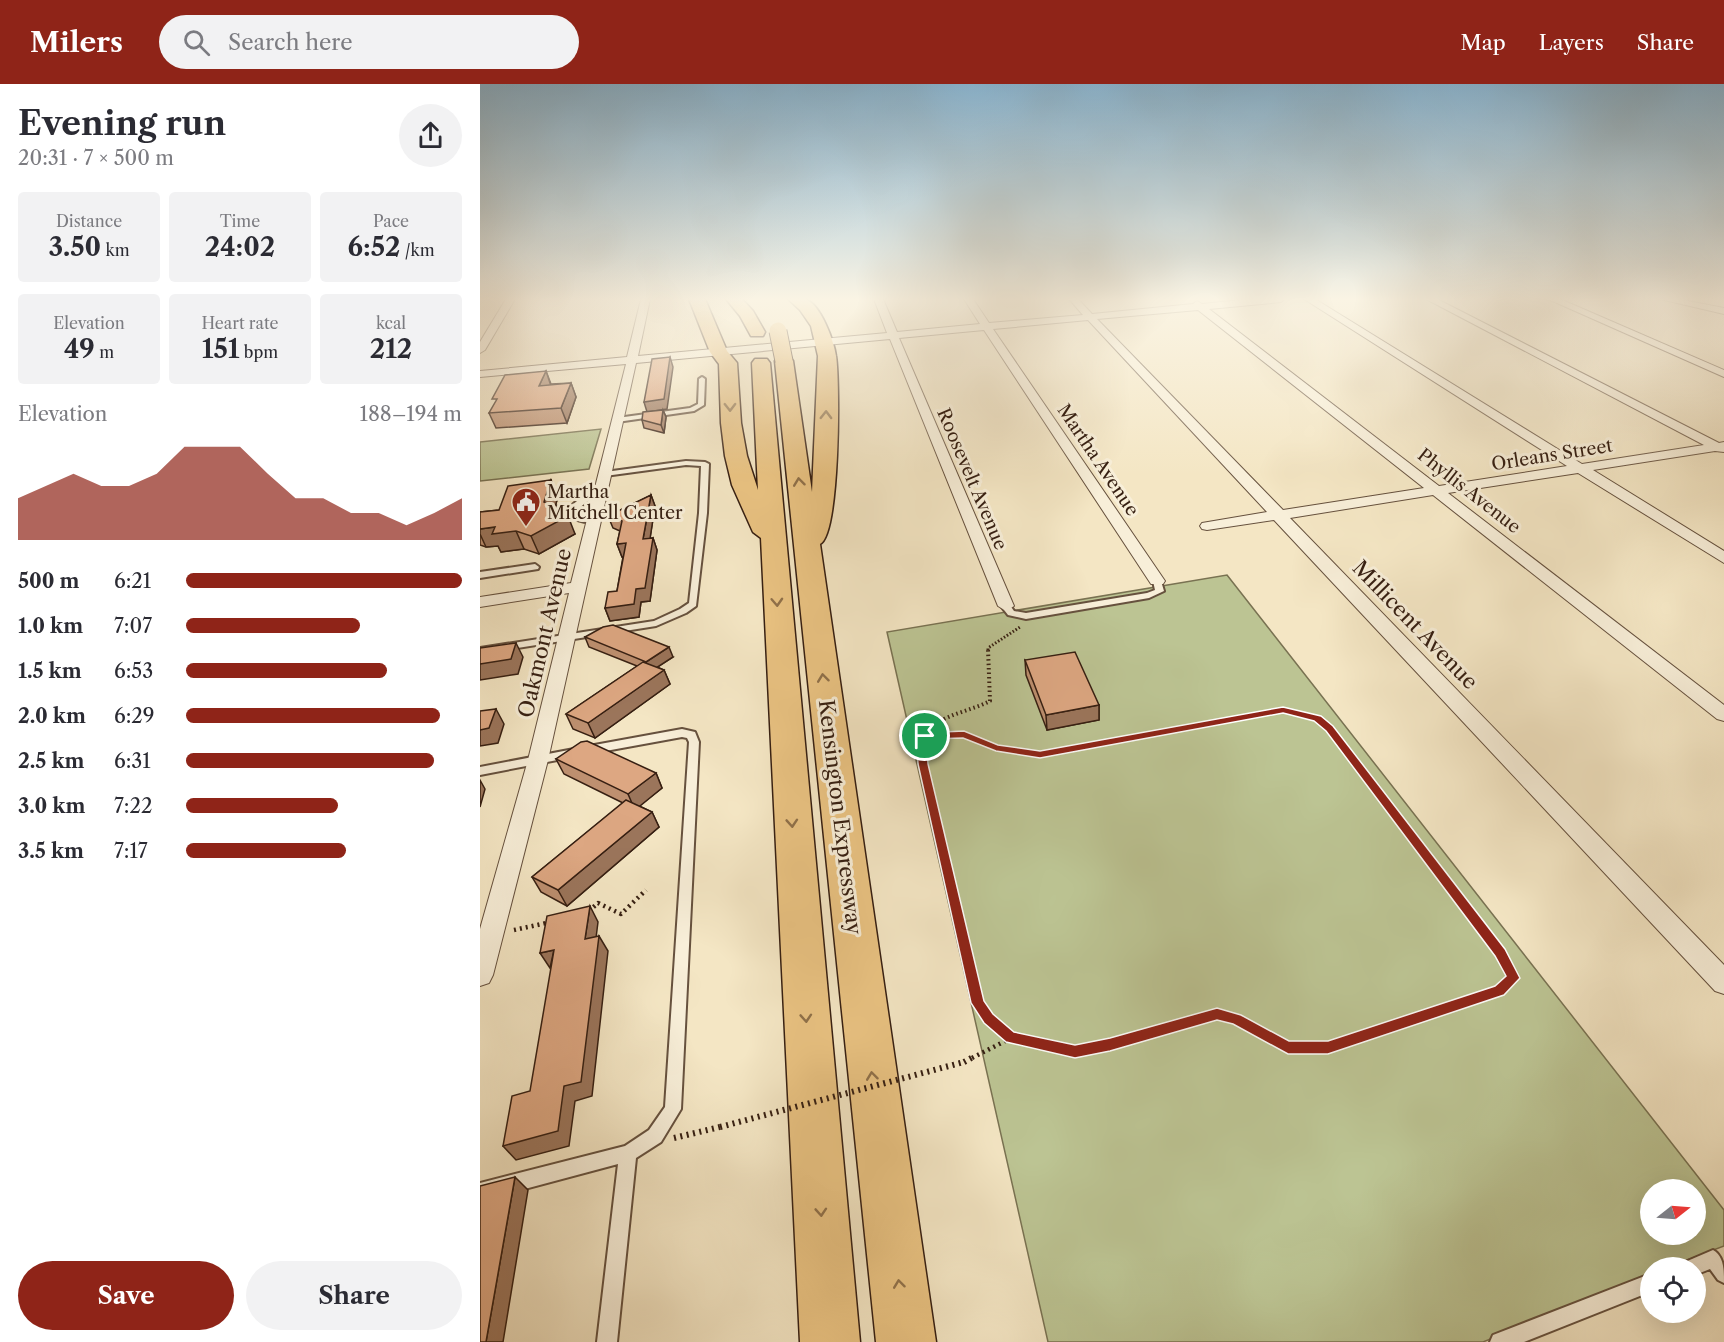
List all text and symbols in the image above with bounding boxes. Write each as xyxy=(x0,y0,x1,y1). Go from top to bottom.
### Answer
search box xyxy=(159,15,579,69)
text: Milers xyxy=(30,25,123,59)
icon: search xyxy=(180,26,213,59)
text: Search here xyxy=(228,29,353,56)
text: Map xyxy=(1461,30,1506,55)
text: Layers xyxy=(1539,30,1604,55)
text: Share xyxy=(1637,30,1694,55)
text: Evening run xyxy=(18,103,226,144)
button: share xyxy=(399,104,462,167)
text: 20:31 · 7 × 500 m xyxy=(18,146,174,170)
text: Distance xyxy=(56,211,122,231)
text: Time xyxy=(220,211,260,231)
text: Pace xyxy=(373,211,409,231)
text: 3.50 xyxy=(48,231,101,263)
text: 24:02 xyxy=(205,231,275,263)
text: 6:52 xyxy=(347,231,400,263)
text: km xyxy=(101,240,130,260)
text: /km xyxy=(400,240,435,260)
text: Elevation xyxy=(53,313,125,333)
text: Heart rate xyxy=(201,313,279,333)
text: kcal xyxy=(376,313,406,333)
text: 49 xyxy=(64,333,95,365)
text: 151 xyxy=(202,333,240,365)
text: 212 xyxy=(370,333,412,365)
text: m xyxy=(95,342,114,362)
text: bpm xyxy=(240,342,278,362)
street label: Martha Avenue xyxy=(1053,400,1143,520)
text: Elevation xyxy=(18,402,107,426)
text: 188–194 m xyxy=(360,402,462,426)
one-way arrow xyxy=(724,403,736,412)
street label: Roosevelt Avenue xyxy=(932,405,1012,553)
one-way arrow xyxy=(820,410,832,419)
street label: Orleans Street xyxy=(1490,434,1615,475)
street label: Phyllis Avenue xyxy=(1413,444,1525,538)
one-way arrow xyxy=(794,477,806,486)
place label: Martha Mitchell Center xyxy=(547,481,683,524)
public building icon: Martha Mitchell Center xyxy=(510,486,542,528)
street label: Oakmont Avenue xyxy=(513,546,576,720)
street label: Millicent Avenue xyxy=(1348,555,1483,694)
text: 500 m xyxy=(18,569,79,593)
text: 6:21 xyxy=(114,569,151,593)
one-way arrow xyxy=(770,597,783,606)
text: 1.0 km xyxy=(18,614,83,638)
text: 7:07 xyxy=(114,614,152,638)
text: 1.5 km xyxy=(18,659,82,683)
text: 6:53 xyxy=(114,659,153,683)
one-way arrow xyxy=(817,674,830,683)
street label: Kensington Expressway xyxy=(814,698,867,936)
text: 2.0 km xyxy=(18,704,86,728)
text: 6:29 xyxy=(114,704,155,728)
pin xyxy=(899,710,950,761)
icon: arrive xyxy=(908,719,941,752)
text: 2.5 km xyxy=(18,749,85,773)
text: 6:31 xyxy=(114,749,151,773)
text: 3.0 km xyxy=(18,794,85,818)
text: 7:22 xyxy=(114,794,152,818)
one-way arrow xyxy=(785,819,798,828)
text: 3.5 km xyxy=(18,839,84,863)
text: 7:17 xyxy=(114,839,148,863)
one-way arrow xyxy=(800,1013,813,1022)
one-way arrow xyxy=(867,1071,879,1081)
north arrow xyxy=(1640,1179,1706,1245)
map controls xyxy=(1640,1179,1706,1323)
one-way arrow xyxy=(814,1208,827,1217)
button: locate xyxy=(1640,1257,1706,1323)
button: Save xyxy=(18,1261,234,1330)
button: Share xyxy=(246,1261,462,1330)
one-way arrow xyxy=(893,1279,905,1289)

